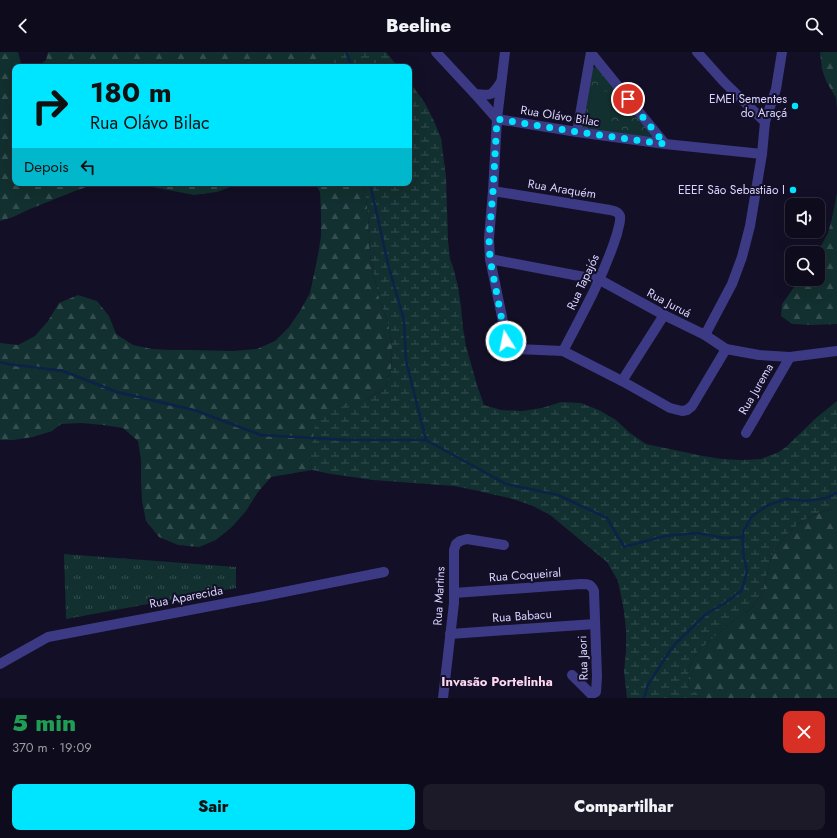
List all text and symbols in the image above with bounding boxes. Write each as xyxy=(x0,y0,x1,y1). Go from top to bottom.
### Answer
text: Beeline xyxy=(386,13,451,39)
icon: back xyxy=(12,15,34,37)
icon: search xyxy=(803,15,825,37)
text: 180 m xyxy=(90,72,172,113)
icon: right xyxy=(24,80,76,132)
pin xyxy=(611,82,645,116)
icon: arrive xyxy=(617,88,639,110)
place label: EMEI Sementes do Araçá xyxy=(709,90,787,122)
street label: Rua Olávo Bilac xyxy=(519,101,601,131)
marker: EMEI Sementes do Araçá xyxy=(790,101,800,111)
text: Rua Olávo Bilac xyxy=(90,110,210,136)
text: Depois xyxy=(24,156,69,178)
icon: left xyxy=(77,156,99,178)
street label: Rua Araquém xyxy=(527,175,597,203)
place label: EEEF São Sebastião I xyxy=(678,181,785,199)
marker: EEEF São Sebastião I xyxy=(788,185,798,195)
map controls xyxy=(785,198,825,286)
button: sound xyxy=(785,198,825,238)
button: search xyxy=(785,246,825,286)
street label: Rua Tapajós xyxy=(562,251,604,313)
street label: Rua Juruá xyxy=(644,284,694,322)
position arrow xyxy=(485,320,527,362)
street label: Rua Jurema xyxy=(734,360,778,418)
street label: Rua Coqueiral xyxy=(488,564,562,586)
street label: Rua Martins xyxy=(428,566,450,626)
street label: Rua Aparecida xyxy=(148,581,225,613)
street label: Rua Babacu xyxy=(492,605,552,627)
street label: Rua Jaori xyxy=(573,635,593,681)
district label: Invasão Portelinha xyxy=(441,672,553,691)
text: 5 min xyxy=(12,705,76,740)
button: close xyxy=(783,711,825,753)
text: 370 m · 19:09 xyxy=(12,738,92,757)
button: Sair xyxy=(12,784,415,830)
button: Compartilhar xyxy=(423,784,825,830)

